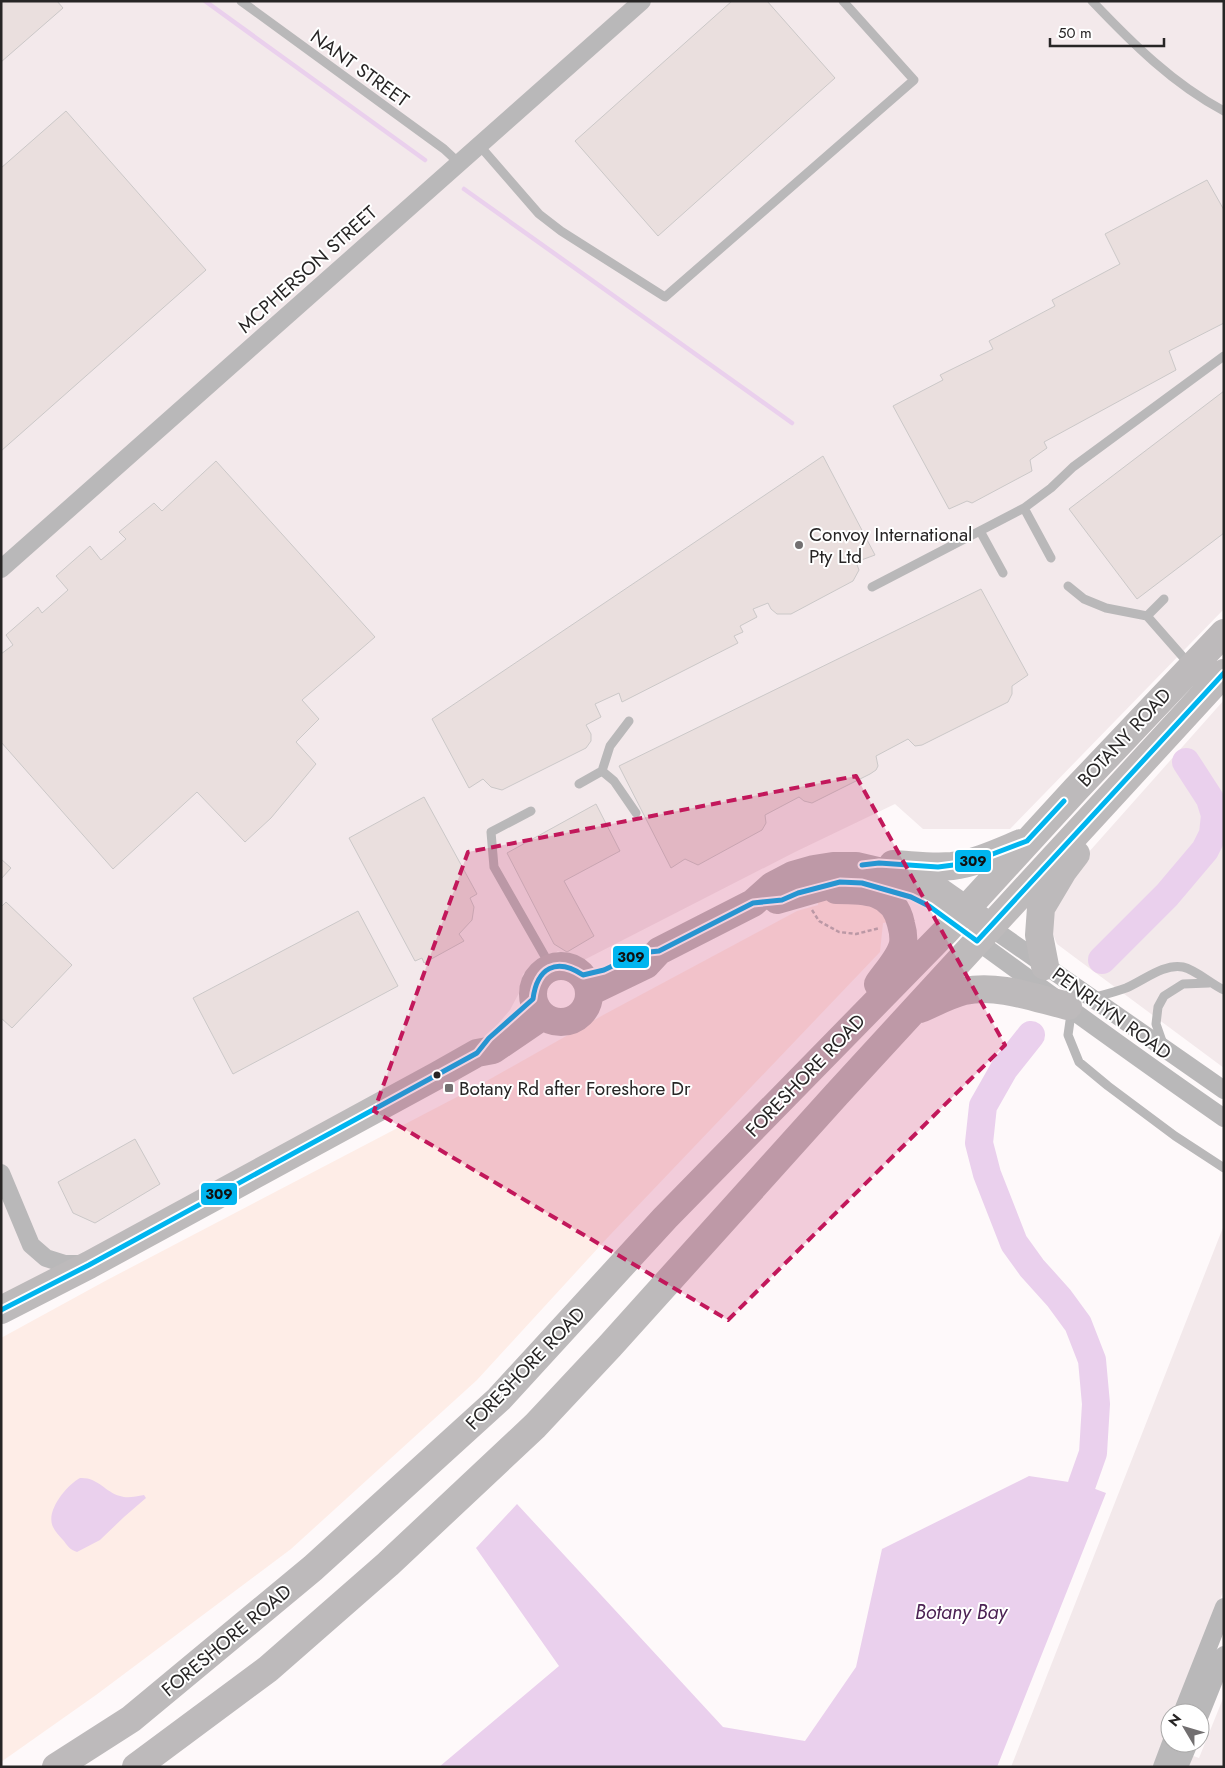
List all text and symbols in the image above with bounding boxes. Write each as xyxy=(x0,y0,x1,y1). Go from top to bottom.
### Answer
scale bar xyxy=(1050,15,1164,47)
text: 50 m xyxy=(1058,22,1092,44)
street label: NANT STREET xyxy=(305,23,415,114)
street label: MCPHERSON STREET xyxy=(232,199,383,339)
place label: Convoy International Pty Ltd xyxy=(809,521,972,570)
marker: Convoy International Pty Ltd xyxy=(793,539,805,551)
street label: BOTANY ROAD xyxy=(1071,682,1177,793)
line badge: 309 xyxy=(954,849,992,873)
text: 309 xyxy=(959,851,987,871)
line badge: 309 xyxy=(612,945,650,969)
text: 309 xyxy=(617,947,645,967)
street label: PENRHYN ROAD xyxy=(1047,961,1177,1066)
street label: FORESHORE ROAD xyxy=(739,1008,871,1143)
unlabelled marker xyxy=(432,1070,442,1080)
place label: Botany Rd after Foreshore Dr xyxy=(459,1075,691,1102)
marker: Botany Rd after Foreshore Dr xyxy=(443,1082,455,1094)
line badge: 309 xyxy=(200,1182,238,1206)
text: 309 xyxy=(205,1184,233,1204)
street label: FORESHORE ROAD xyxy=(459,1301,591,1436)
street label: FORESHORE ROAD xyxy=(156,1578,297,1703)
water label: Botany Bay xyxy=(915,1598,1009,1627)
north arrow xyxy=(1160,1703,1210,1753)
text: N xyxy=(1163,1709,1186,1731)

